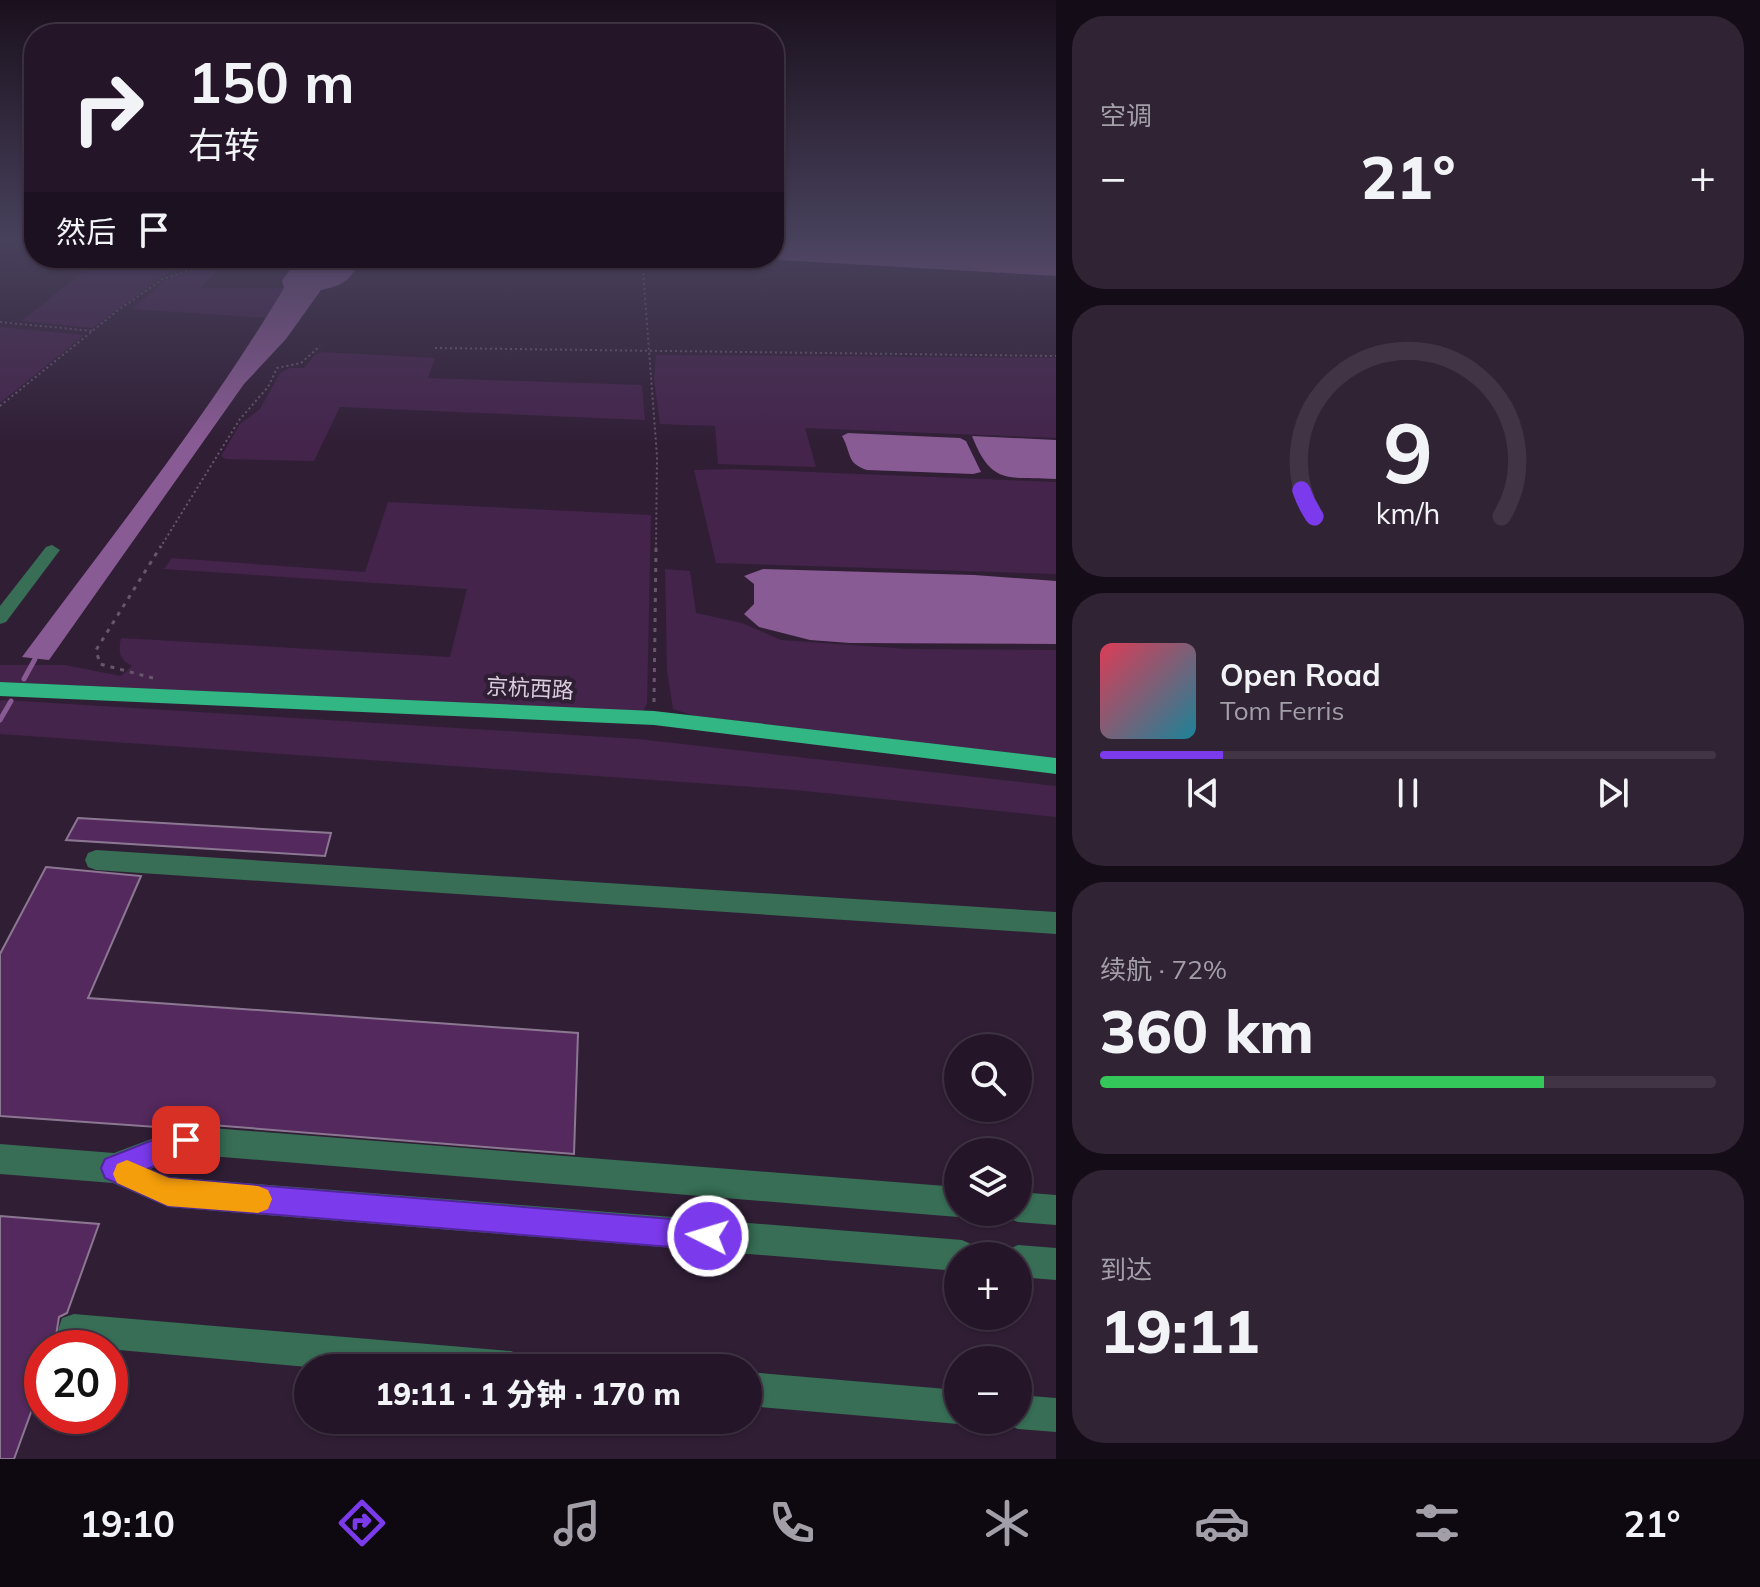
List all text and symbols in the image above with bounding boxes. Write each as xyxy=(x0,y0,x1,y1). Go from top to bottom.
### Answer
text: 150 m xyxy=(188,47,355,117)
icon: right xyxy=(56,56,160,160)
text: 空调 xyxy=(1100,99,1152,132)
text: 右转 xyxy=(188,122,260,167)
text: 21° xyxy=(1360,139,1456,214)
text: − xyxy=(1100,149,1126,204)
text: + xyxy=(1690,149,1716,204)
icon: arrive xyxy=(132,208,176,252)
text: 然后 xyxy=(56,213,116,251)
text: 9 xyxy=(1383,398,1433,503)
text: km/h xyxy=(1376,495,1440,531)
text: Open Road xyxy=(1220,656,1381,694)
street label: 京杭西路 xyxy=(485,672,575,704)
text: Tom Ferris xyxy=(1220,694,1344,727)
icon: previous xyxy=(1181,771,1225,815)
icon: pause xyxy=(1386,771,1430,815)
icon: next xyxy=(1591,771,1635,815)
text: 续航 · 72% xyxy=(1100,953,1227,986)
text: 360 km xyxy=(1100,993,1314,1068)
map controls xyxy=(944,1034,1032,1434)
button: search xyxy=(944,1034,1032,1122)
pin xyxy=(152,1106,220,1174)
icon: arrive xyxy=(164,1118,208,1162)
button: layers xyxy=(944,1138,1032,1226)
position arrow xyxy=(666,1194,750,1278)
button: + xyxy=(944,1242,1032,1330)
text: 到达 xyxy=(1100,1253,1152,1286)
text: 19:11 xyxy=(1100,1293,1260,1368)
speed limit sign: 20 xyxy=(24,1330,128,1434)
button: − xyxy=(944,1346,1032,1434)
text: 19:11 · 1 分钟 · 170 m xyxy=(375,1375,681,1413)
icon: directions xyxy=(334,1495,390,1551)
icon: music xyxy=(549,1495,605,1551)
icon: phone xyxy=(764,1495,820,1551)
icon: climate xyxy=(979,1495,1035,1551)
icon: car xyxy=(1194,1495,1250,1551)
icon: filters xyxy=(1409,1495,1465,1551)
text: 19:10 xyxy=(79,1501,175,1546)
text: 21° xyxy=(1624,1501,1680,1546)

